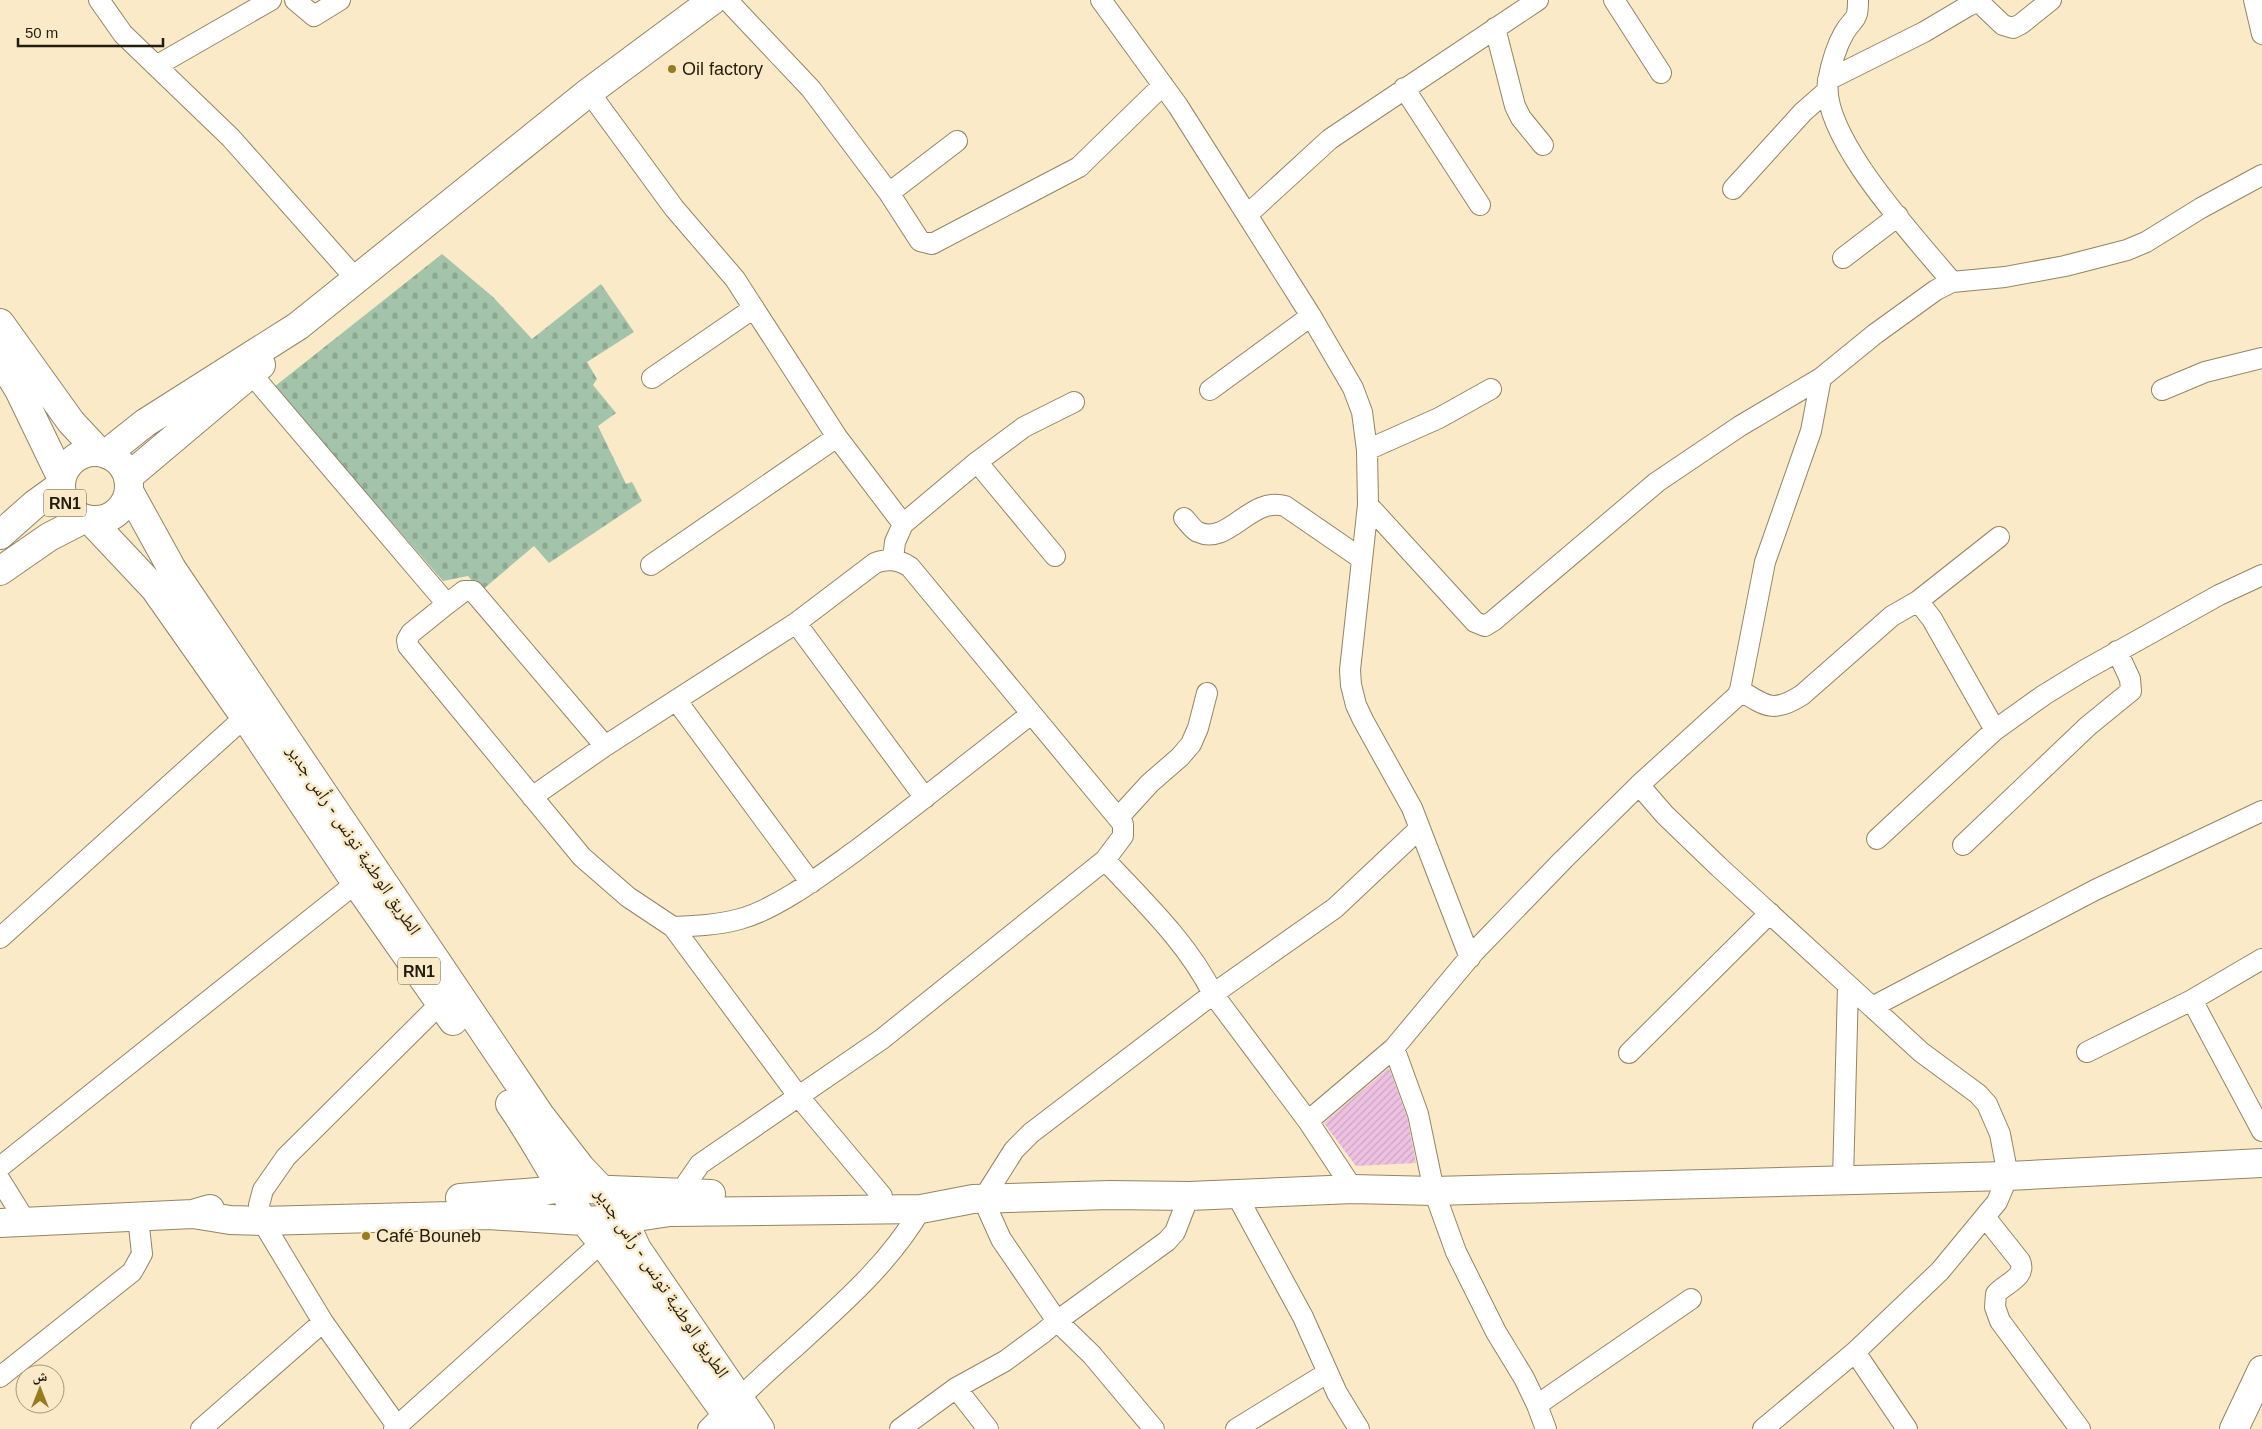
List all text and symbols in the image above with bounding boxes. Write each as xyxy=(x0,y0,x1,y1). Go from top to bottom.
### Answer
scale bar xyxy=(18,15,162,47)
text: 50 m xyxy=(25,24,58,41)
place label: Oil factory xyxy=(682,59,763,79)
marker: Oil factory xyxy=(666,63,678,75)
road number: RN1 xyxy=(44,489,86,516)
street label: الطريق الوطنية تونس - رأس جدير xyxy=(282,740,426,939)
road number: RN1 xyxy=(398,958,440,984)
street label: الطريق الوطنية تونس - رأس جدير xyxy=(590,1183,734,1382)
place label: Café Bouneb xyxy=(376,1226,481,1246)
marker: Café Bouneb xyxy=(360,1230,372,1242)
north arrow xyxy=(15,1364,65,1414)
text: ش xyxy=(33,1368,48,1385)

